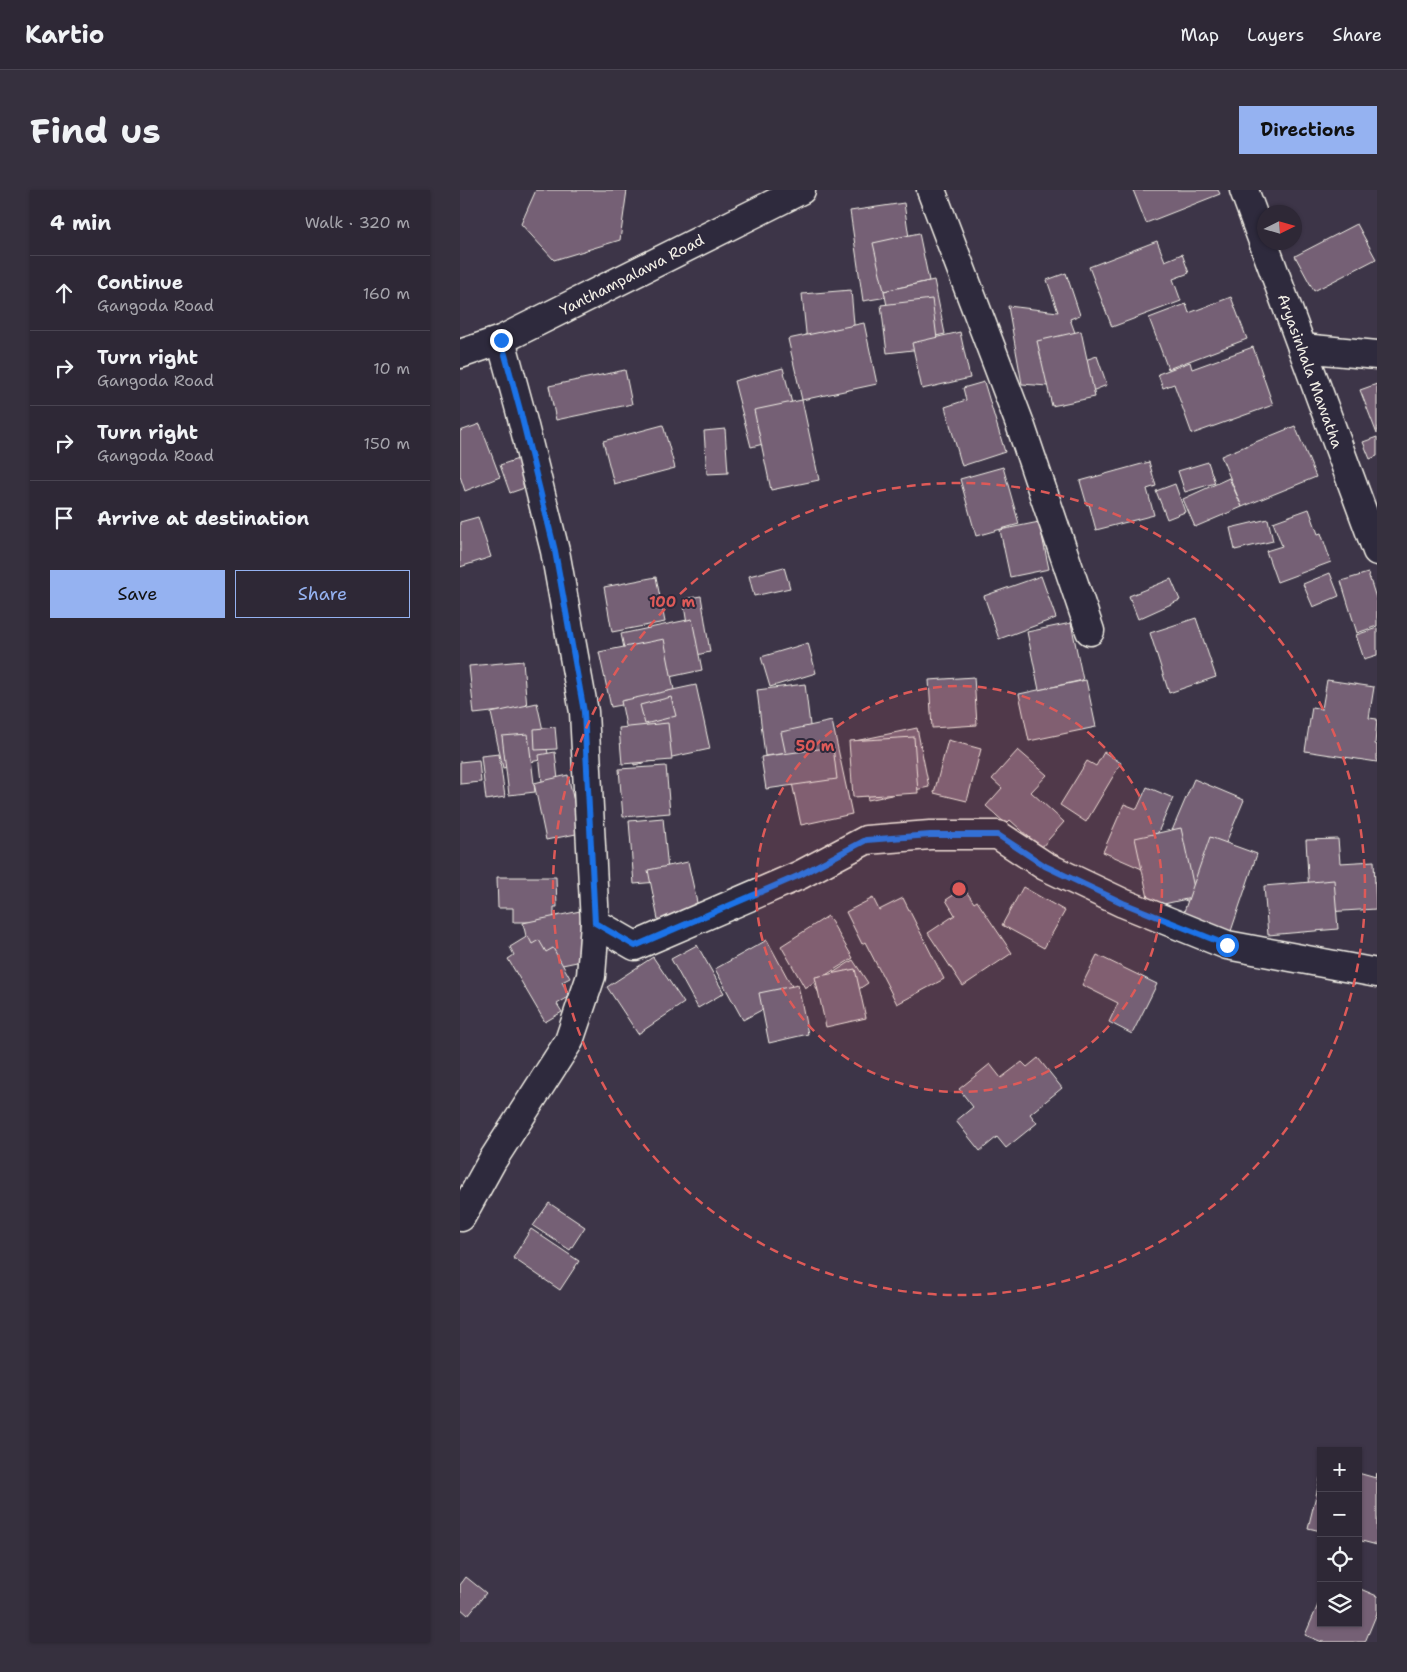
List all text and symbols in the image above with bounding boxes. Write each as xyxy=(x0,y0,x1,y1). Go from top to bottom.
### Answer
text: Kartio xyxy=(25,19,104,51)
text: Map xyxy=(1181,23,1219,47)
text: Layers xyxy=(1247,23,1304,47)
text: Share xyxy=(1332,23,1382,47)
button: Directions xyxy=(1239,106,1377,154)
text: Find us xyxy=(30,107,161,154)
north arrow xyxy=(1257,205,1302,250)
text: 4 min xyxy=(50,209,111,237)
text: Walk · 320 m xyxy=(305,212,410,233)
street label: Yanthampalawa Road xyxy=(556,230,708,320)
text: Continue xyxy=(97,270,183,295)
icon: ahead xyxy=(50,279,78,307)
text: 160 m xyxy=(363,283,410,304)
street label: Aryasinhala Mawatha xyxy=(1273,291,1347,452)
text: Gangoda Road xyxy=(97,295,214,316)
route end xyxy=(490,329,513,352)
text: Turn right xyxy=(97,345,198,370)
icon: right xyxy=(50,354,78,382)
text: 10 m xyxy=(373,358,410,379)
text: Gangoda Road xyxy=(97,370,214,391)
text: Turn right xyxy=(97,420,198,445)
icon: right xyxy=(50,429,78,457)
text: 150 m xyxy=(363,433,410,454)
text: Gangoda Road xyxy=(97,445,214,466)
icon: arrive xyxy=(50,504,78,532)
text: Arrive at destination xyxy=(97,506,309,531)
button: Save xyxy=(50,570,225,618)
button: Share xyxy=(235,570,410,618)
text: 100 m xyxy=(649,592,695,612)
text: 50 m xyxy=(796,736,835,756)
centre of rings xyxy=(950,880,968,898)
route start xyxy=(1216,934,1239,957)
map controls xyxy=(1317,1447,1362,1627)
button: + xyxy=(1317,1447,1362,1492)
button: − xyxy=(1317,1492,1362,1537)
button: locate xyxy=(1317,1537,1362,1582)
button: layers xyxy=(1317,1582,1362,1627)

